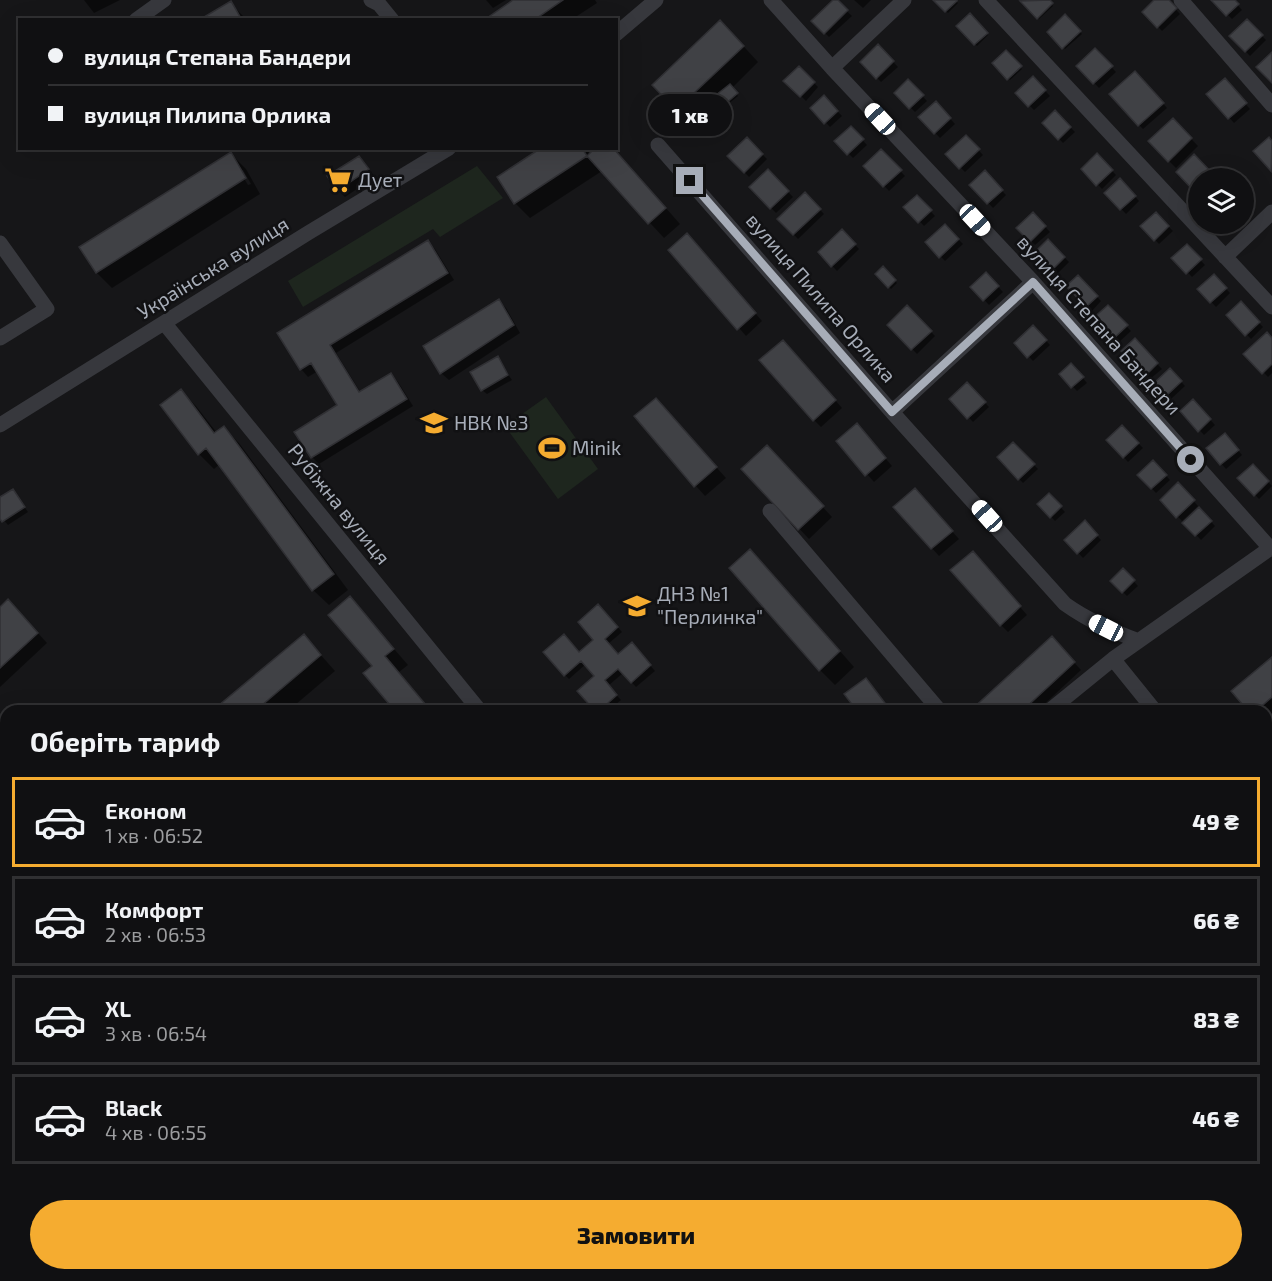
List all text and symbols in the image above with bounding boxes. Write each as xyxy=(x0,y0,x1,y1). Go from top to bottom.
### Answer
text: вулиця Степана Бандери xyxy=(84,43,351,69)
callout: 1 хв xyxy=(648,94,732,136)
car xyxy=(861,100,899,138)
text: вулиця Пилипа Орлика xyxy=(84,101,331,127)
text: 1 хв xyxy=(672,103,708,127)
supermarket icon: Дует xyxy=(323,165,353,195)
place label: Дует xyxy=(358,167,403,192)
route end xyxy=(676,167,703,194)
map controls xyxy=(1188,168,1254,234)
button: layers xyxy=(1188,168,1254,234)
car xyxy=(956,201,994,239)
street label: вулиця Пилипа Орлика xyxy=(741,208,902,387)
street label: Українська вулиця xyxy=(132,211,293,324)
street label: вулиця Степана Бандери xyxy=(1012,230,1187,420)
school or university icon: НВК №3 xyxy=(419,408,449,438)
place label: НВК №3 xyxy=(454,410,529,434)
sports icon: Minik xyxy=(537,433,567,463)
place label: Minik xyxy=(572,435,621,459)
street label: Рубіжна вулиця xyxy=(283,438,396,569)
route start xyxy=(1177,446,1204,473)
car xyxy=(968,497,1006,535)
place label: ДНЗ №1 "Перлинка" xyxy=(657,581,763,628)
school or university icon: ДНЗ №1 "Перлинка" xyxy=(622,591,652,621)
car xyxy=(1086,612,1126,644)
text: Оберіть тариф xyxy=(30,725,220,757)
icon: car xyxy=(33,795,87,849)
text: Економ xyxy=(105,797,187,823)
text: 49 ₴ xyxy=(1192,808,1239,834)
text: 1 хв · 06:52 xyxy=(105,823,203,847)
icon: car xyxy=(33,894,87,948)
text: Комфорт xyxy=(105,896,203,922)
text: 66 ₴ xyxy=(1193,907,1239,933)
text: 2 хв · 06:53 xyxy=(105,922,206,946)
icon: car xyxy=(33,993,87,1047)
text: XL xyxy=(105,995,131,1021)
text: 83 ₴ xyxy=(1193,1006,1239,1032)
text: 3 хв · 06:54 xyxy=(105,1021,207,1045)
icon: car xyxy=(33,1092,87,1146)
text: Black xyxy=(105,1094,162,1120)
text: 46 ₴ xyxy=(1192,1105,1239,1131)
text: 4 хв · 06:55 xyxy=(105,1120,207,1144)
button: Замовити xyxy=(30,1200,1242,1269)

